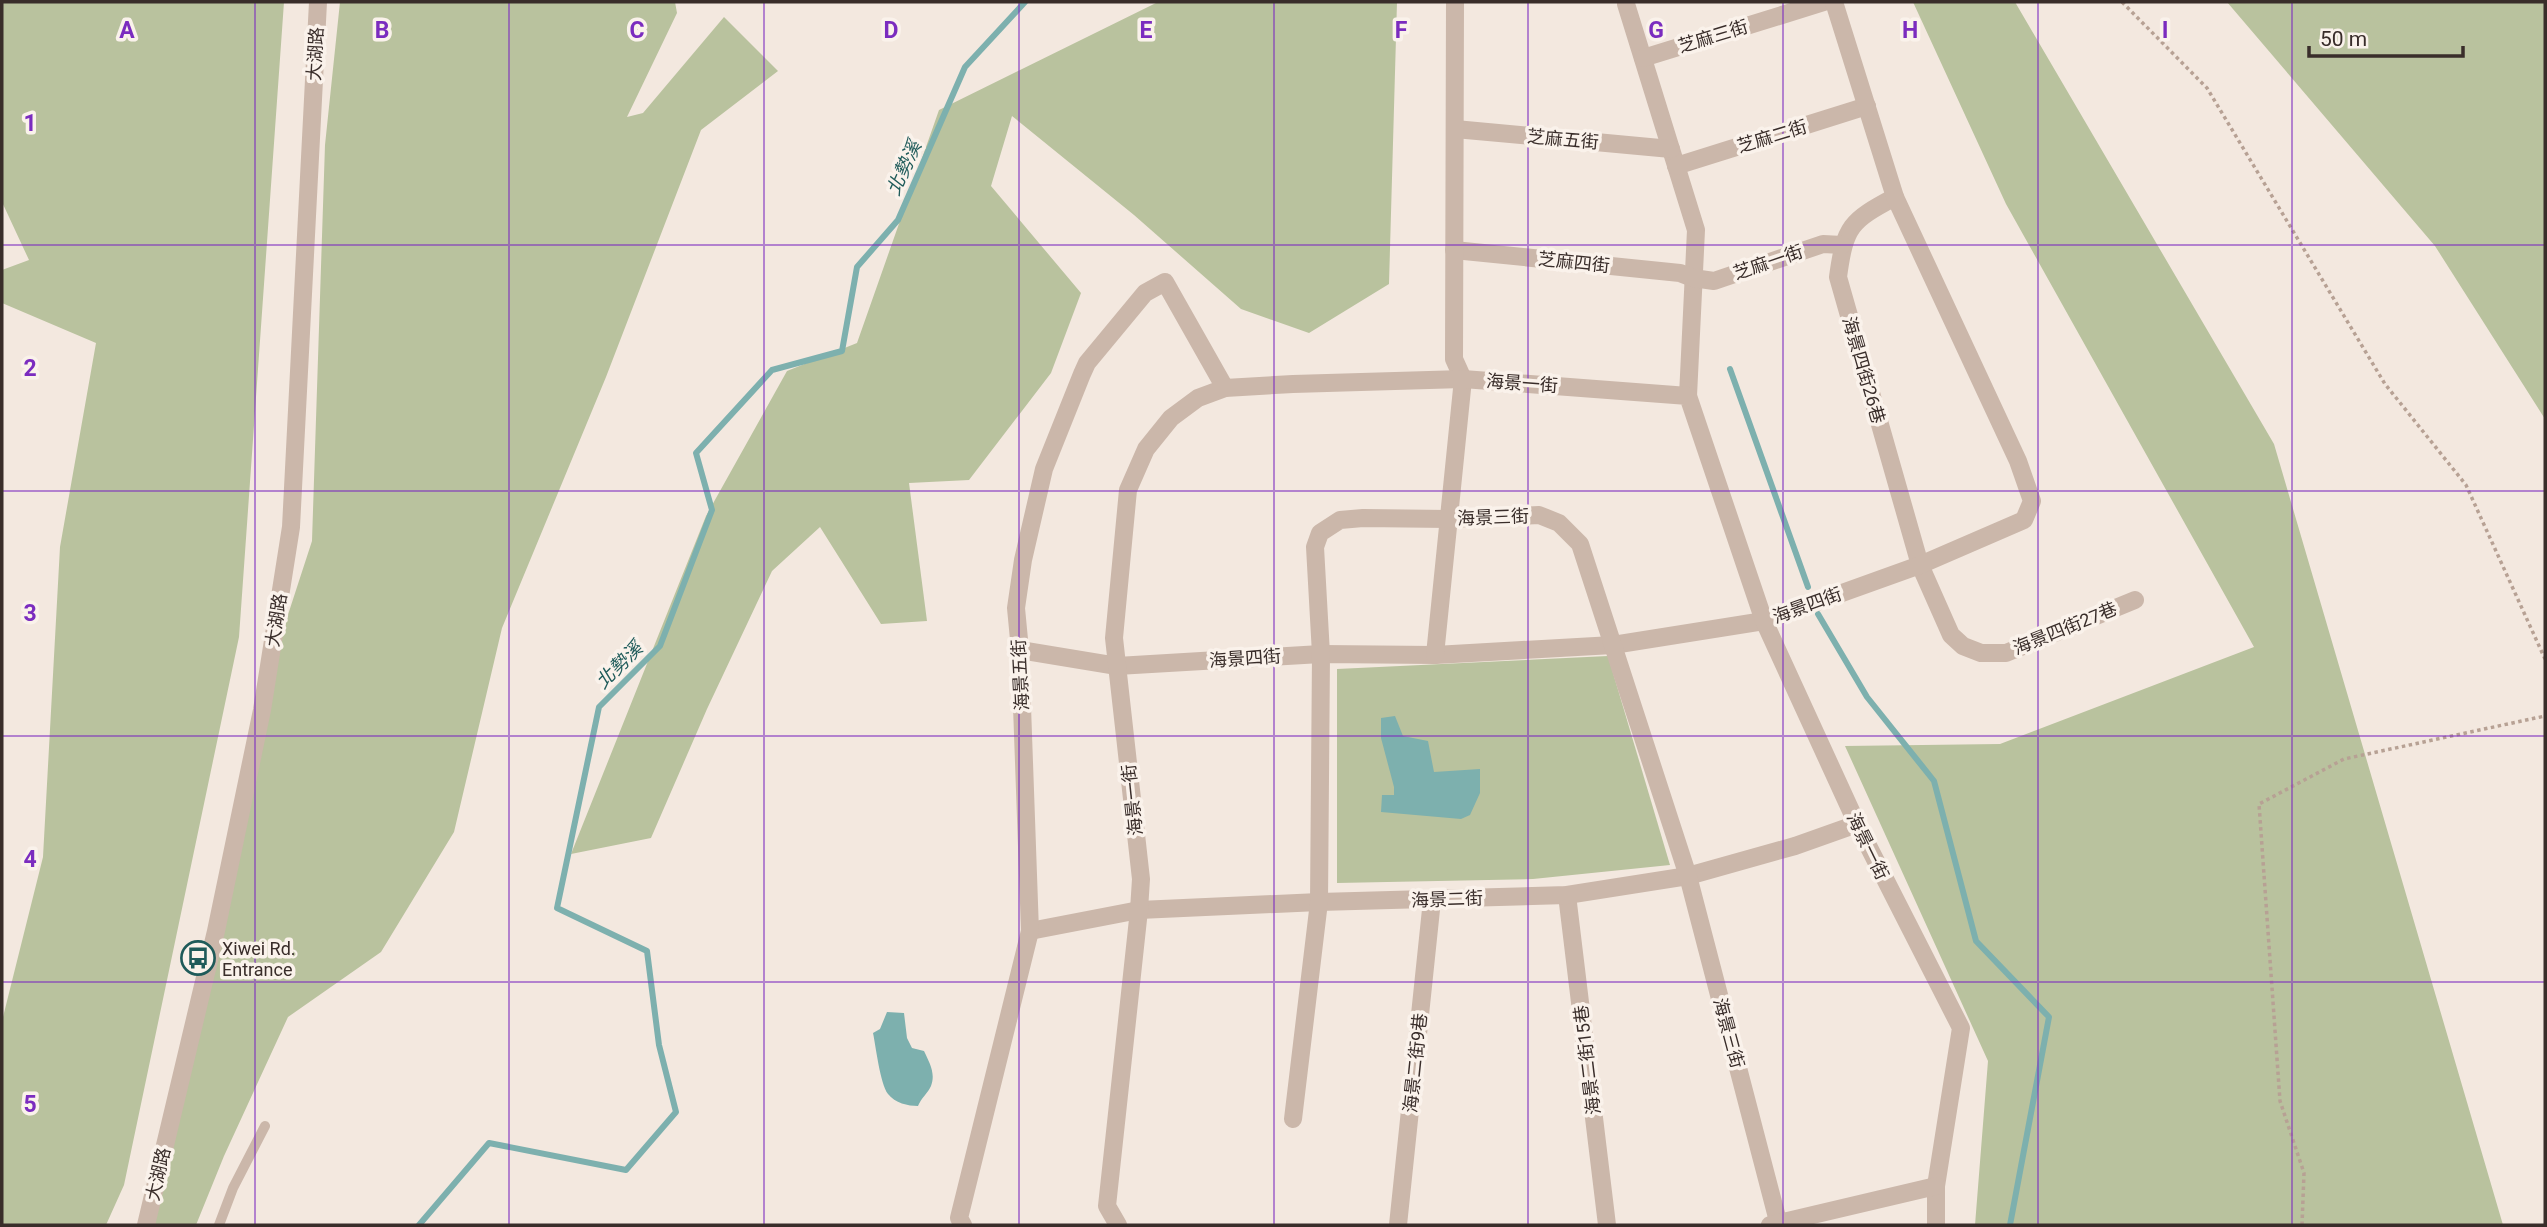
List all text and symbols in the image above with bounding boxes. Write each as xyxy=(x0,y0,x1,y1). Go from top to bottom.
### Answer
scale bar xyxy=(2309,14,2463,58)
street label: 芝麻三街 xyxy=(1676,15,1750,57)
text: A xyxy=(119,17,135,44)
text: B xyxy=(375,17,389,44)
text: C xyxy=(629,17,645,44)
text: D xyxy=(884,17,898,44)
text: E xyxy=(1140,17,1153,44)
text: F xyxy=(1395,17,1408,44)
text: G xyxy=(1648,17,1664,44)
text: H xyxy=(1902,17,1918,44)
text: I xyxy=(2162,17,2168,44)
street label: 大湖路 xyxy=(303,26,327,82)
text: 50 m xyxy=(2320,27,2367,51)
text: 1 xyxy=(23,110,37,137)
street label: 芝麻二街 xyxy=(1735,115,1809,157)
street label: 芝麻五街 xyxy=(1526,125,1600,153)
water label: 北勢溪 xyxy=(882,135,927,199)
street label: 芝麻一街 xyxy=(1731,240,1805,284)
street label: 芝麻四街 xyxy=(1537,248,1611,276)
street label: 海景四街26巷 xyxy=(1839,314,1889,426)
text: 2 xyxy=(23,355,37,382)
street label: 海景一街 xyxy=(1485,370,1559,396)
street label: 海景三街 xyxy=(1457,505,1529,529)
street label: 海景四街 xyxy=(1770,583,1844,627)
street label: 大湖路 xyxy=(261,592,291,648)
street label: 海景四街27巷 xyxy=(2010,598,2120,658)
text: 3 xyxy=(23,600,37,627)
water label: 北勢溪 xyxy=(591,635,649,693)
street label: 海景五街 xyxy=(1008,638,1032,712)
street label: 海景四街 xyxy=(1208,645,1282,671)
street label: 海景一街 xyxy=(1118,763,1146,837)
street label: 海景一街 xyxy=(1843,809,1893,883)
text: 4 xyxy=(23,846,37,873)
street label: 海景二街 xyxy=(1411,887,1483,911)
place label: Xiwei Rd. Entrance xyxy=(222,938,296,980)
bus stop icon: Xiwei Rd. Entrance xyxy=(179,939,217,977)
street label: 海景三街 xyxy=(1710,996,1748,1070)
street label: 海景二街15巷 xyxy=(1570,1004,1604,1116)
street label: 海景二街9巷 xyxy=(1399,1012,1431,1114)
text: 5 xyxy=(23,1091,37,1118)
street label: 大湖路 xyxy=(142,1145,174,1203)

